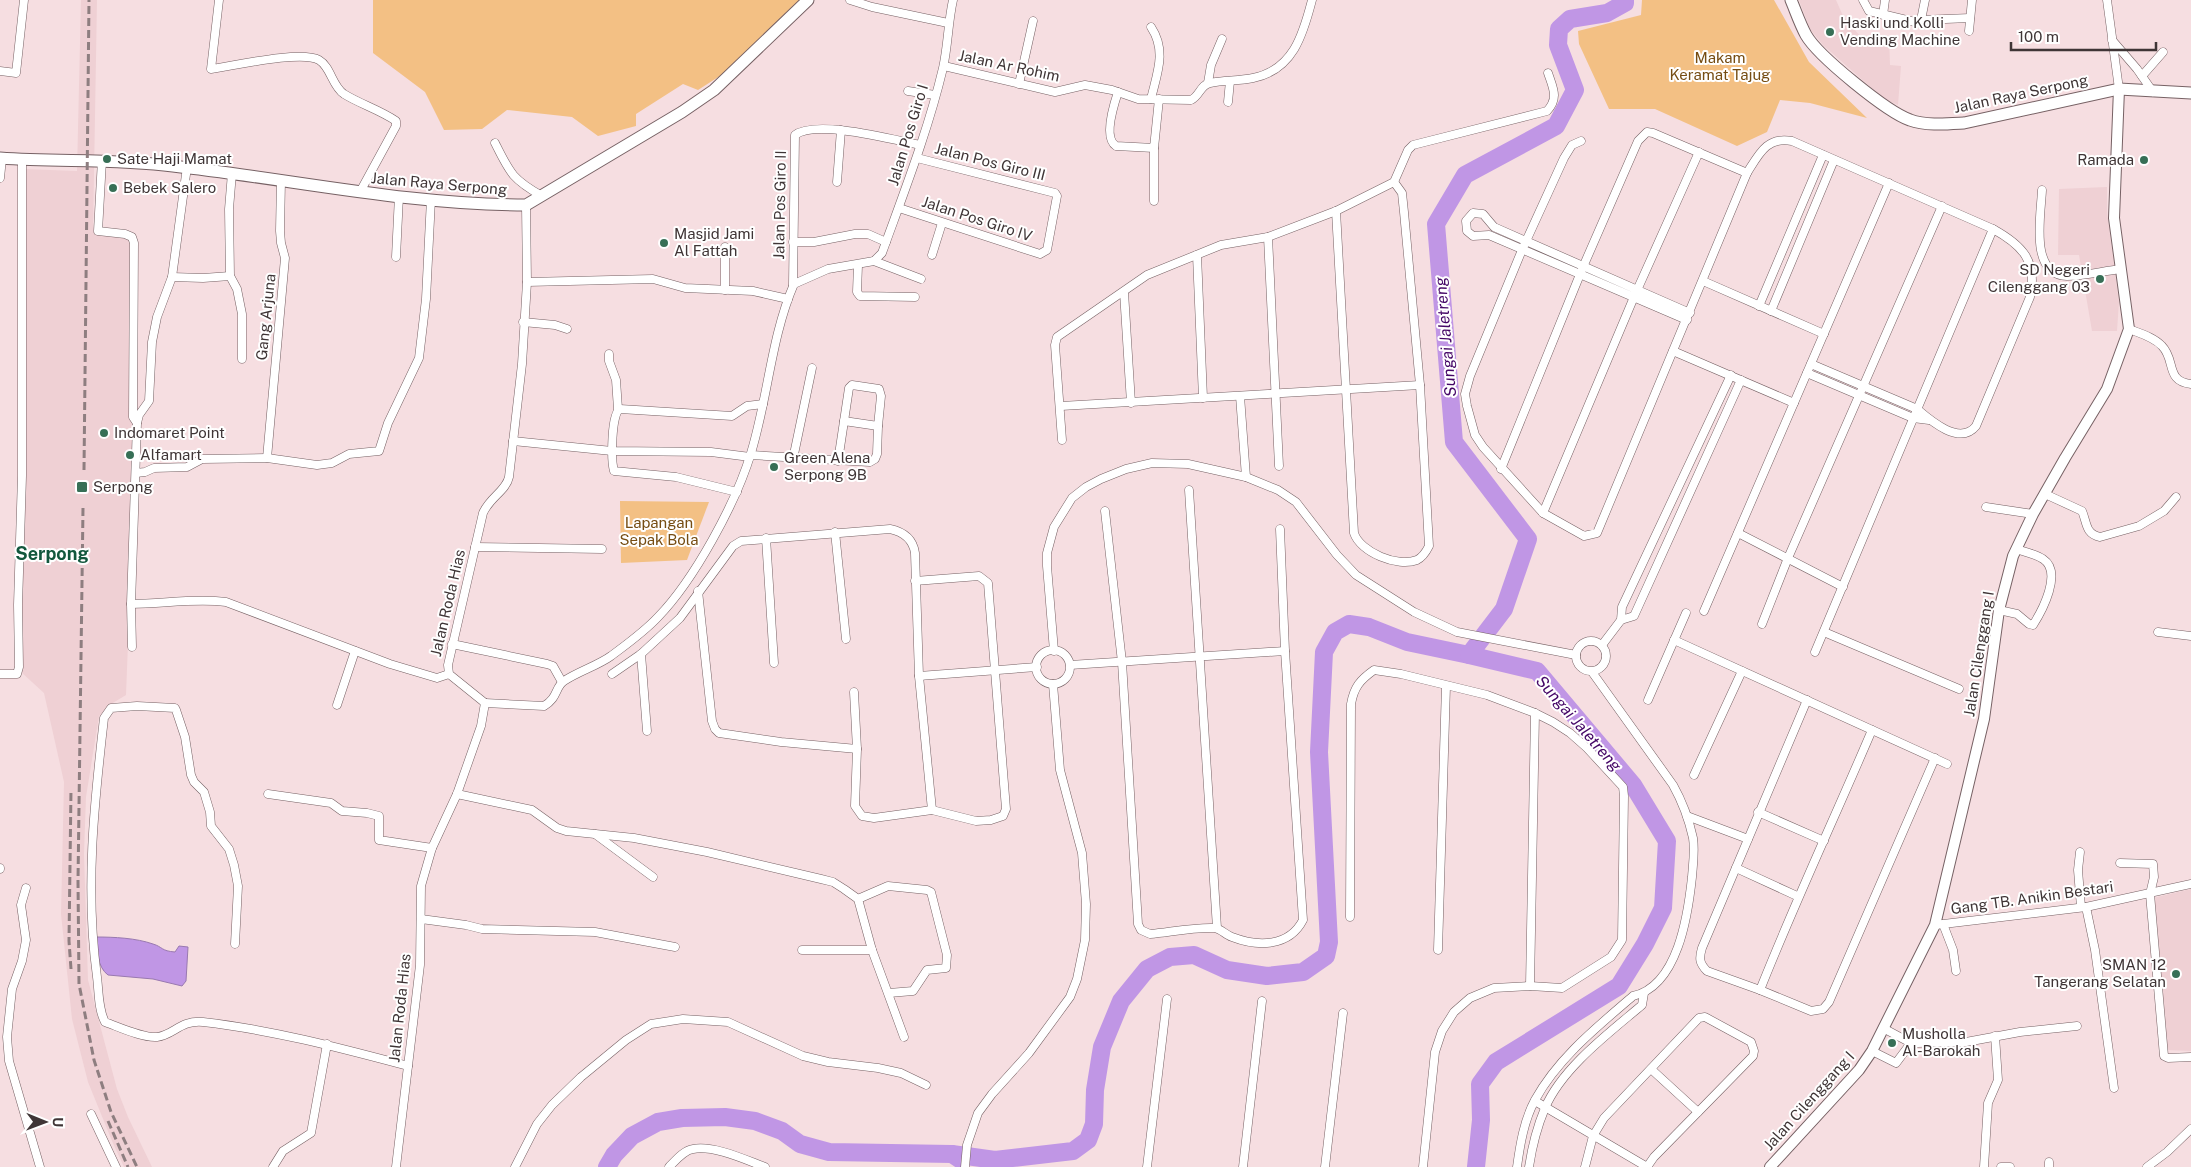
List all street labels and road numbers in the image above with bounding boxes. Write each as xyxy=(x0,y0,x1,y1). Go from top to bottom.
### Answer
street label: Jalan Ar Rohim xyxy=(957,46,1061,85)
street label: Jalan Raya Serpong xyxy=(1952,71,2090,116)
street label: Jalan Pos Giro I xyxy=(884,82,931,188)
street label: Jalan Pos Giro III xyxy=(933,140,1047,183)
street label: Jalan Pos Giro II xyxy=(770,150,789,260)
street label: Jalan Raya Serpong xyxy=(370,169,508,198)
street label: Jalan Pos Giro IV xyxy=(920,193,1035,244)
street label: Gang Arjuna xyxy=(252,273,279,361)
street label: Jalan Roda Hias xyxy=(427,548,468,658)
street label: Jalan Cilenggang I xyxy=(1960,590,1997,718)
street label: Gang TB. Anikin Bestari xyxy=(1949,878,2114,917)
street label: Jalan Roda Hias xyxy=(385,953,414,1063)
street label: Jalan Cilenggang I xyxy=(1760,1048,1857,1154)

